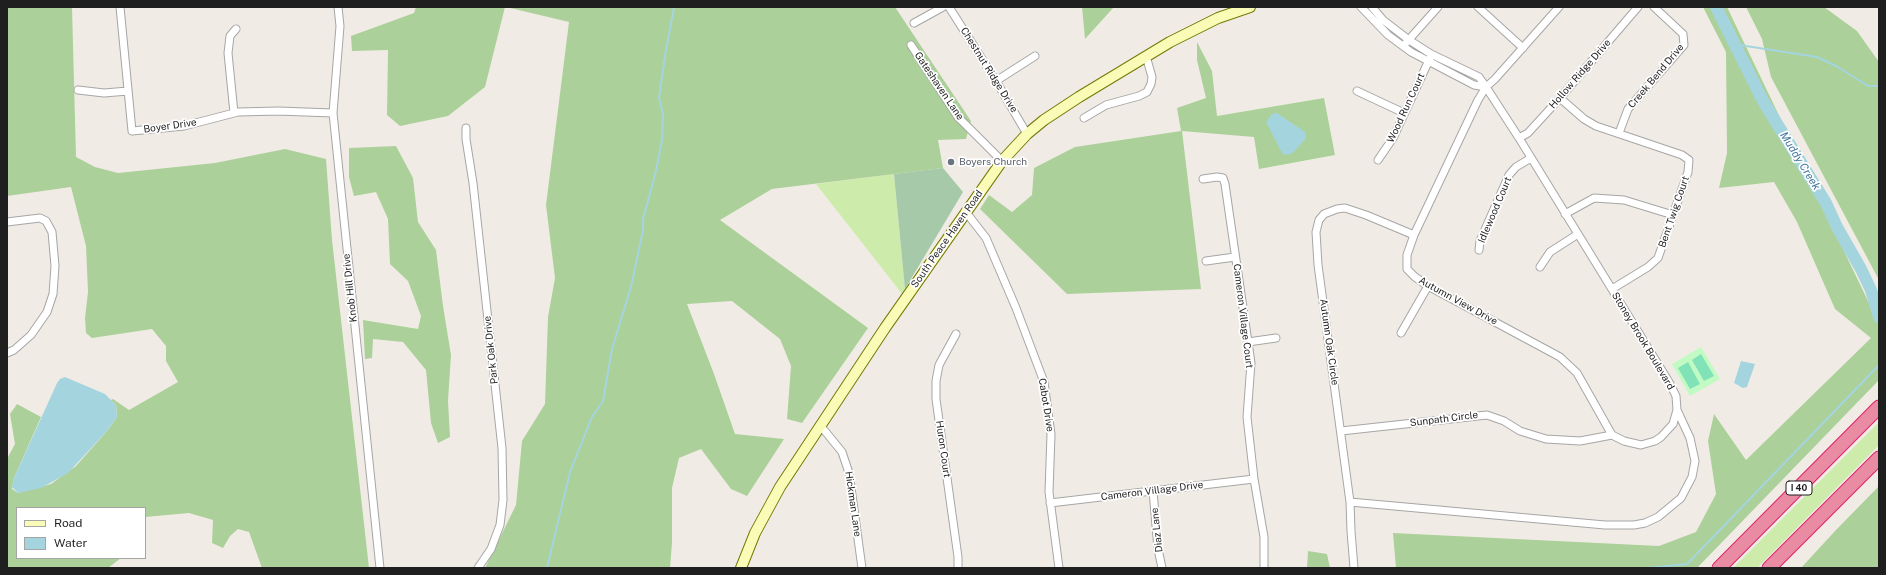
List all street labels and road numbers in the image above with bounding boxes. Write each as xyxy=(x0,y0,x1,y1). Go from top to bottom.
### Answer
street label: Chestnut Ridge Drive xyxy=(958,25,1020,115)
street label: Hollow Ridge Drive xyxy=(1547,37,1613,111)
street label: Creek Bend Drive xyxy=(1626,41,1686,111)
street label: Gateshaven Lane xyxy=(912,50,966,122)
street label: Wood Run Court xyxy=(1385,71,1427,145)
street label: Boyer Drive xyxy=(143,116,197,136)
street label: Idlewood Court xyxy=(1476,175,1514,245)
street label: Bent Twig Court xyxy=(1656,175,1692,249)
street label: South Peace Haven Road xyxy=(909,188,985,290)
street label: Knob Hill Drive xyxy=(340,253,360,323)
street label: Cameron Village Court xyxy=(1231,263,1255,369)
street label: Autumn View Drive xyxy=(1416,274,1500,328)
street label: Stoney Brook Boulevard xyxy=(1609,290,1677,392)
street label: Autumn Oak Circle xyxy=(1317,298,1341,386)
street label: Park Oak Drive xyxy=(481,315,501,385)
street label: Cabot Drive xyxy=(1036,377,1056,433)
street label: Sunpath Circle xyxy=(1409,409,1479,429)
street label: Huron Court xyxy=(933,420,953,478)
street label: Hickman Lane xyxy=(842,470,864,538)
street label: Cameron Village Drive xyxy=(1100,479,1204,503)
road number: I 40 xyxy=(1786,481,1812,495)
street label: Diaz Lane xyxy=(1149,507,1165,553)

